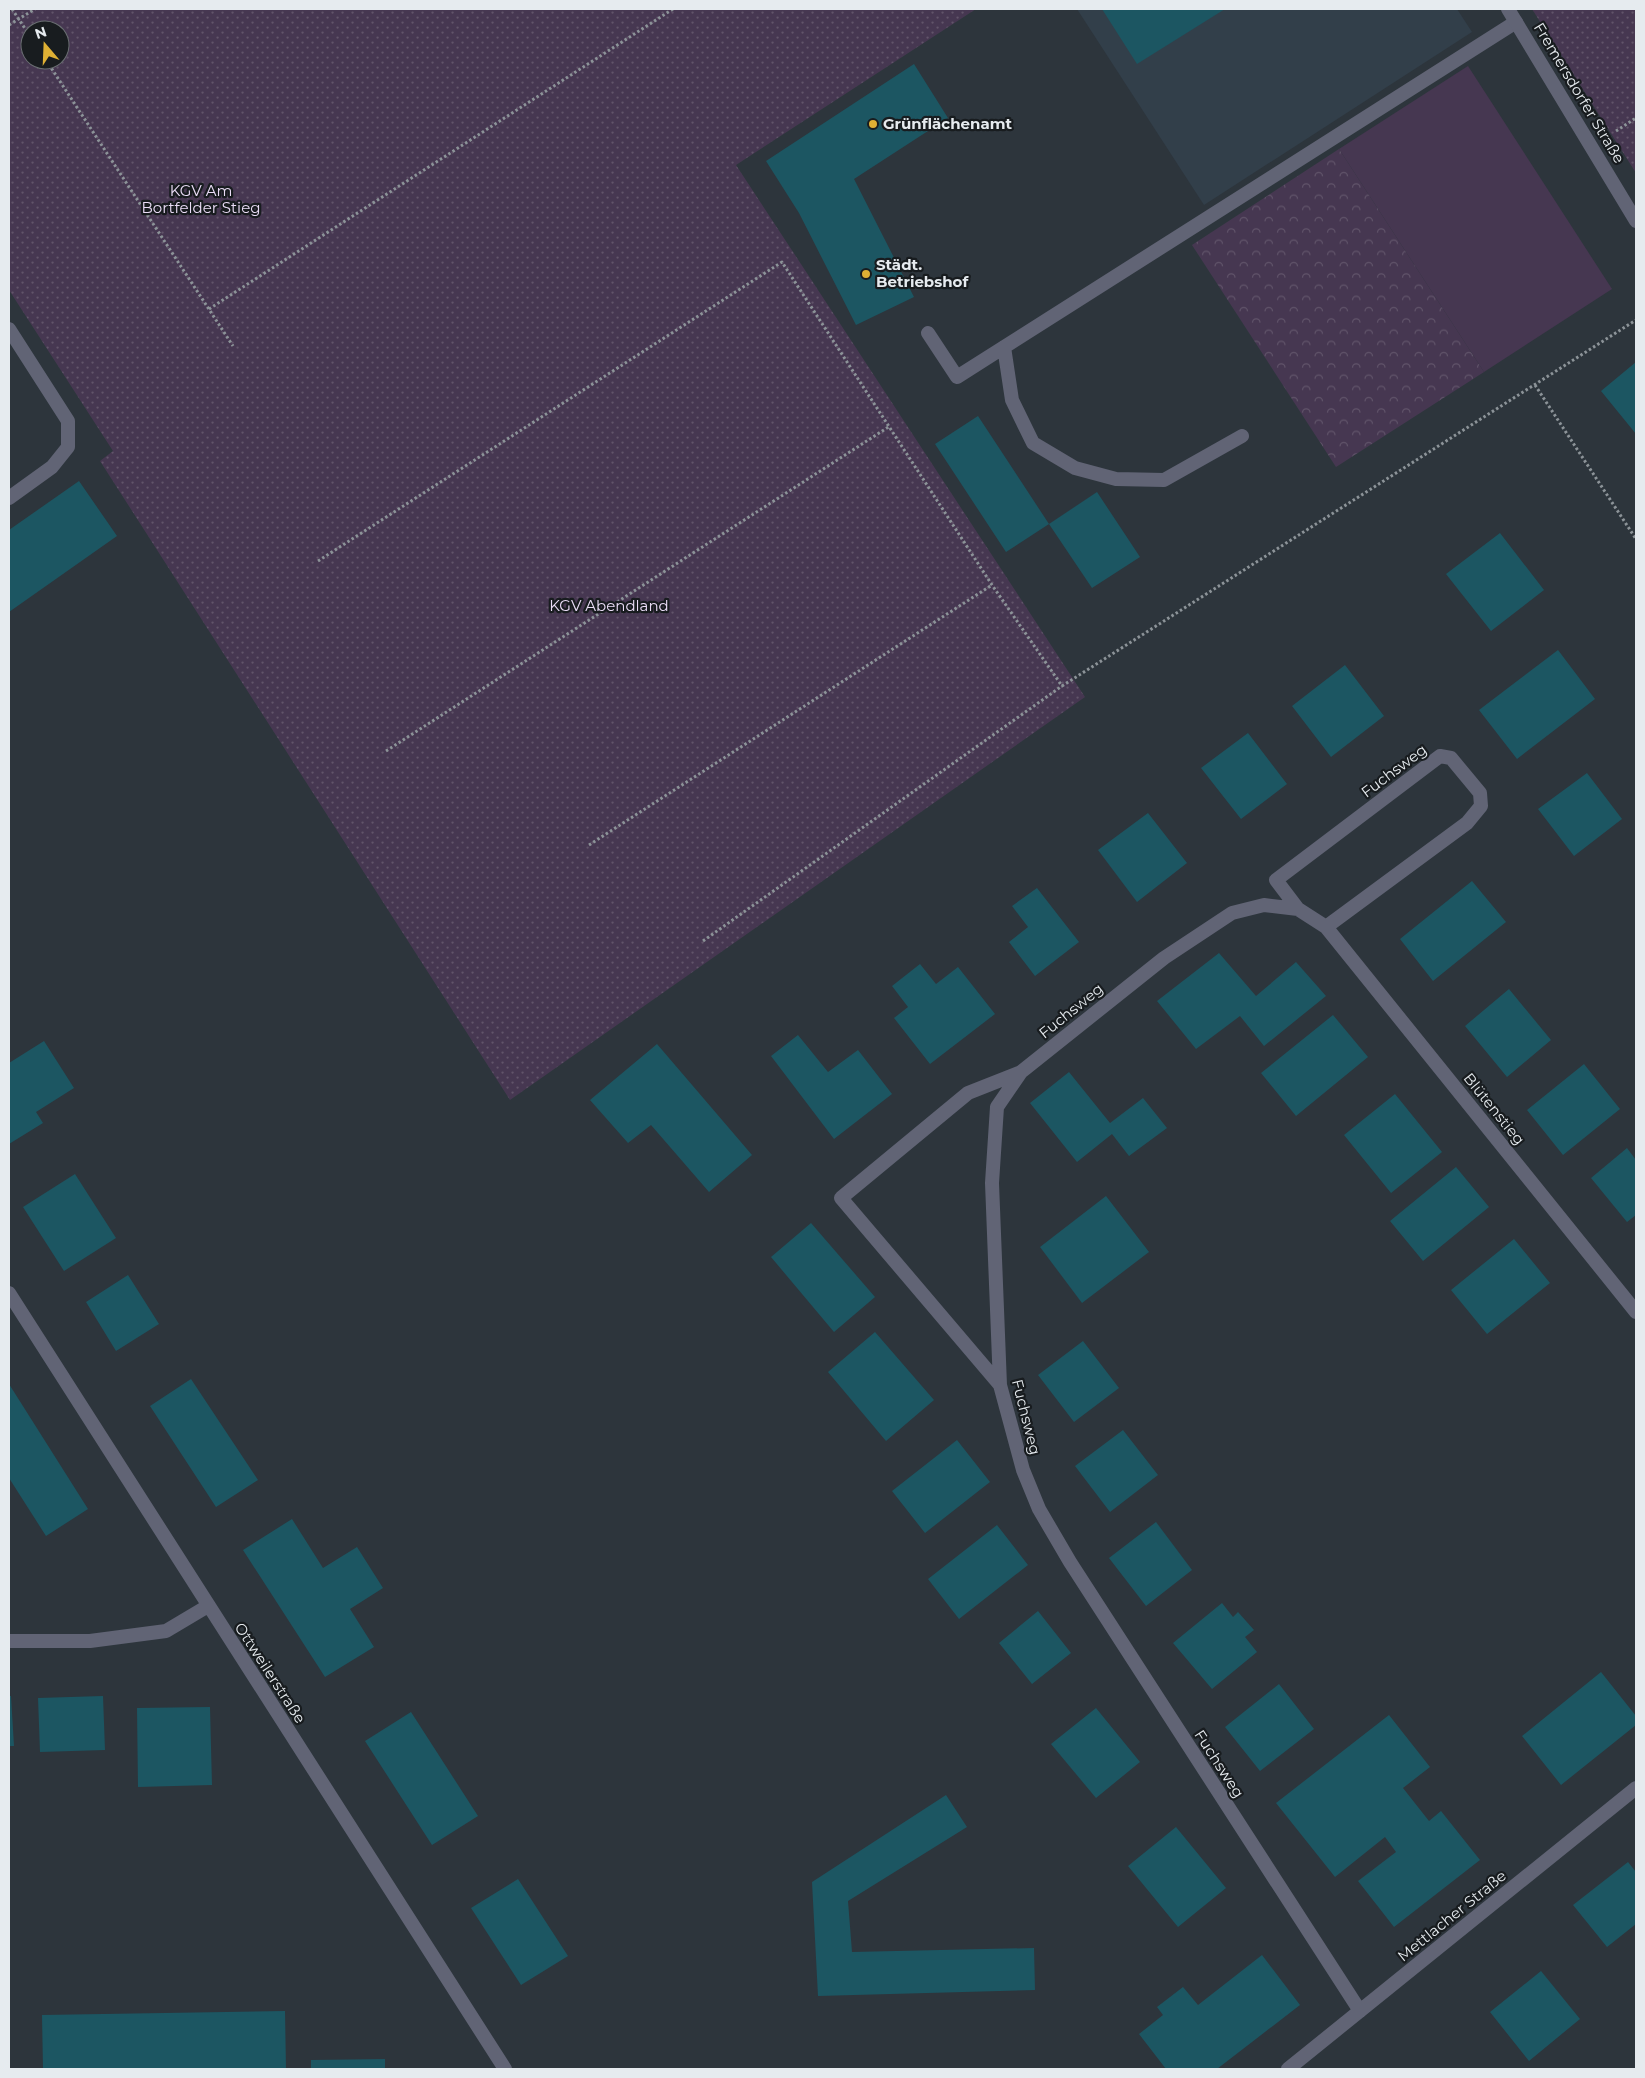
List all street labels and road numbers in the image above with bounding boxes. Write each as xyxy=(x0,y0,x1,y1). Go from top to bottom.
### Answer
street label: Fremersdorfer Straße xyxy=(1530,19,1629,167)
street label: Fuchsweg xyxy=(1357,740,1430,801)
street label: Fuchsweg xyxy=(1035,979,1107,1042)
street label: Blütenstieg xyxy=(1460,1069,1529,1149)
street label: Fuchsweg xyxy=(1008,1377,1045,1457)
street label: Ottweilerstraße xyxy=(231,1619,310,1727)
street label: Fuchsweg xyxy=(1190,1726,1248,1801)
street label: Mettlacher Straße xyxy=(1393,1866,1510,1965)

